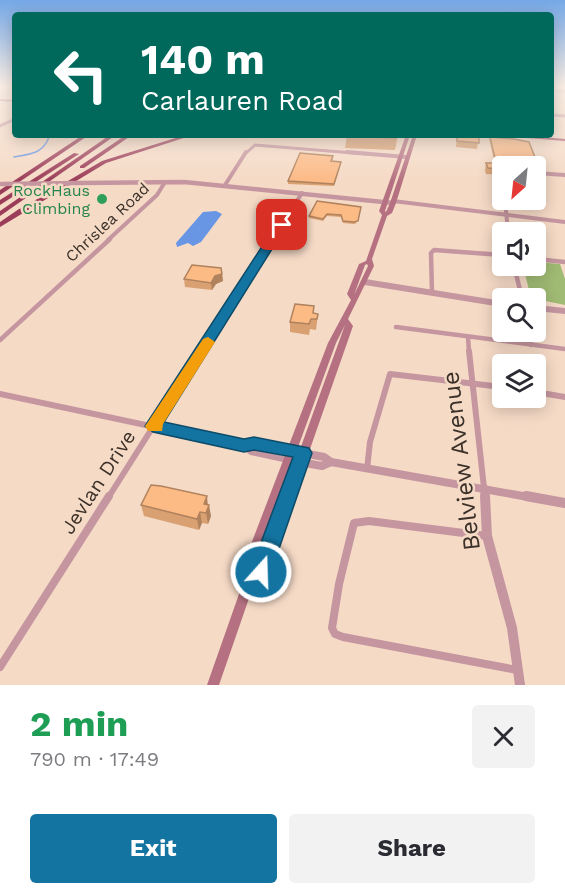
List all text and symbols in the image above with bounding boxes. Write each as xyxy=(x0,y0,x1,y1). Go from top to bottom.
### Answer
text: 140 m xyxy=(141,35,265,84)
icon: left xyxy=(42,36,120,114)
text: Carlauren Road xyxy=(141,85,344,117)
north arrow xyxy=(492,156,546,210)
map controls xyxy=(492,156,546,408)
street label: Chrislea Road xyxy=(62,179,153,266)
place label: RockHaus Climbing xyxy=(13,181,90,218)
marker: RockHaus Climbing xyxy=(95,192,109,206)
pin xyxy=(256,199,307,250)
icon: arrive xyxy=(265,208,298,241)
button: sound xyxy=(492,222,546,276)
button: search xyxy=(492,288,546,342)
button: layers xyxy=(492,354,546,408)
street label: Belview Avenue xyxy=(436,370,486,552)
street label: Jevlan Drive xyxy=(55,425,141,539)
position arrow xyxy=(229,540,293,604)
text: 2 min xyxy=(30,703,128,745)
button: close xyxy=(472,705,535,768)
text: 790 m · 17:49 xyxy=(30,747,159,771)
button: Exit xyxy=(30,814,277,883)
button: Share xyxy=(289,814,535,883)

